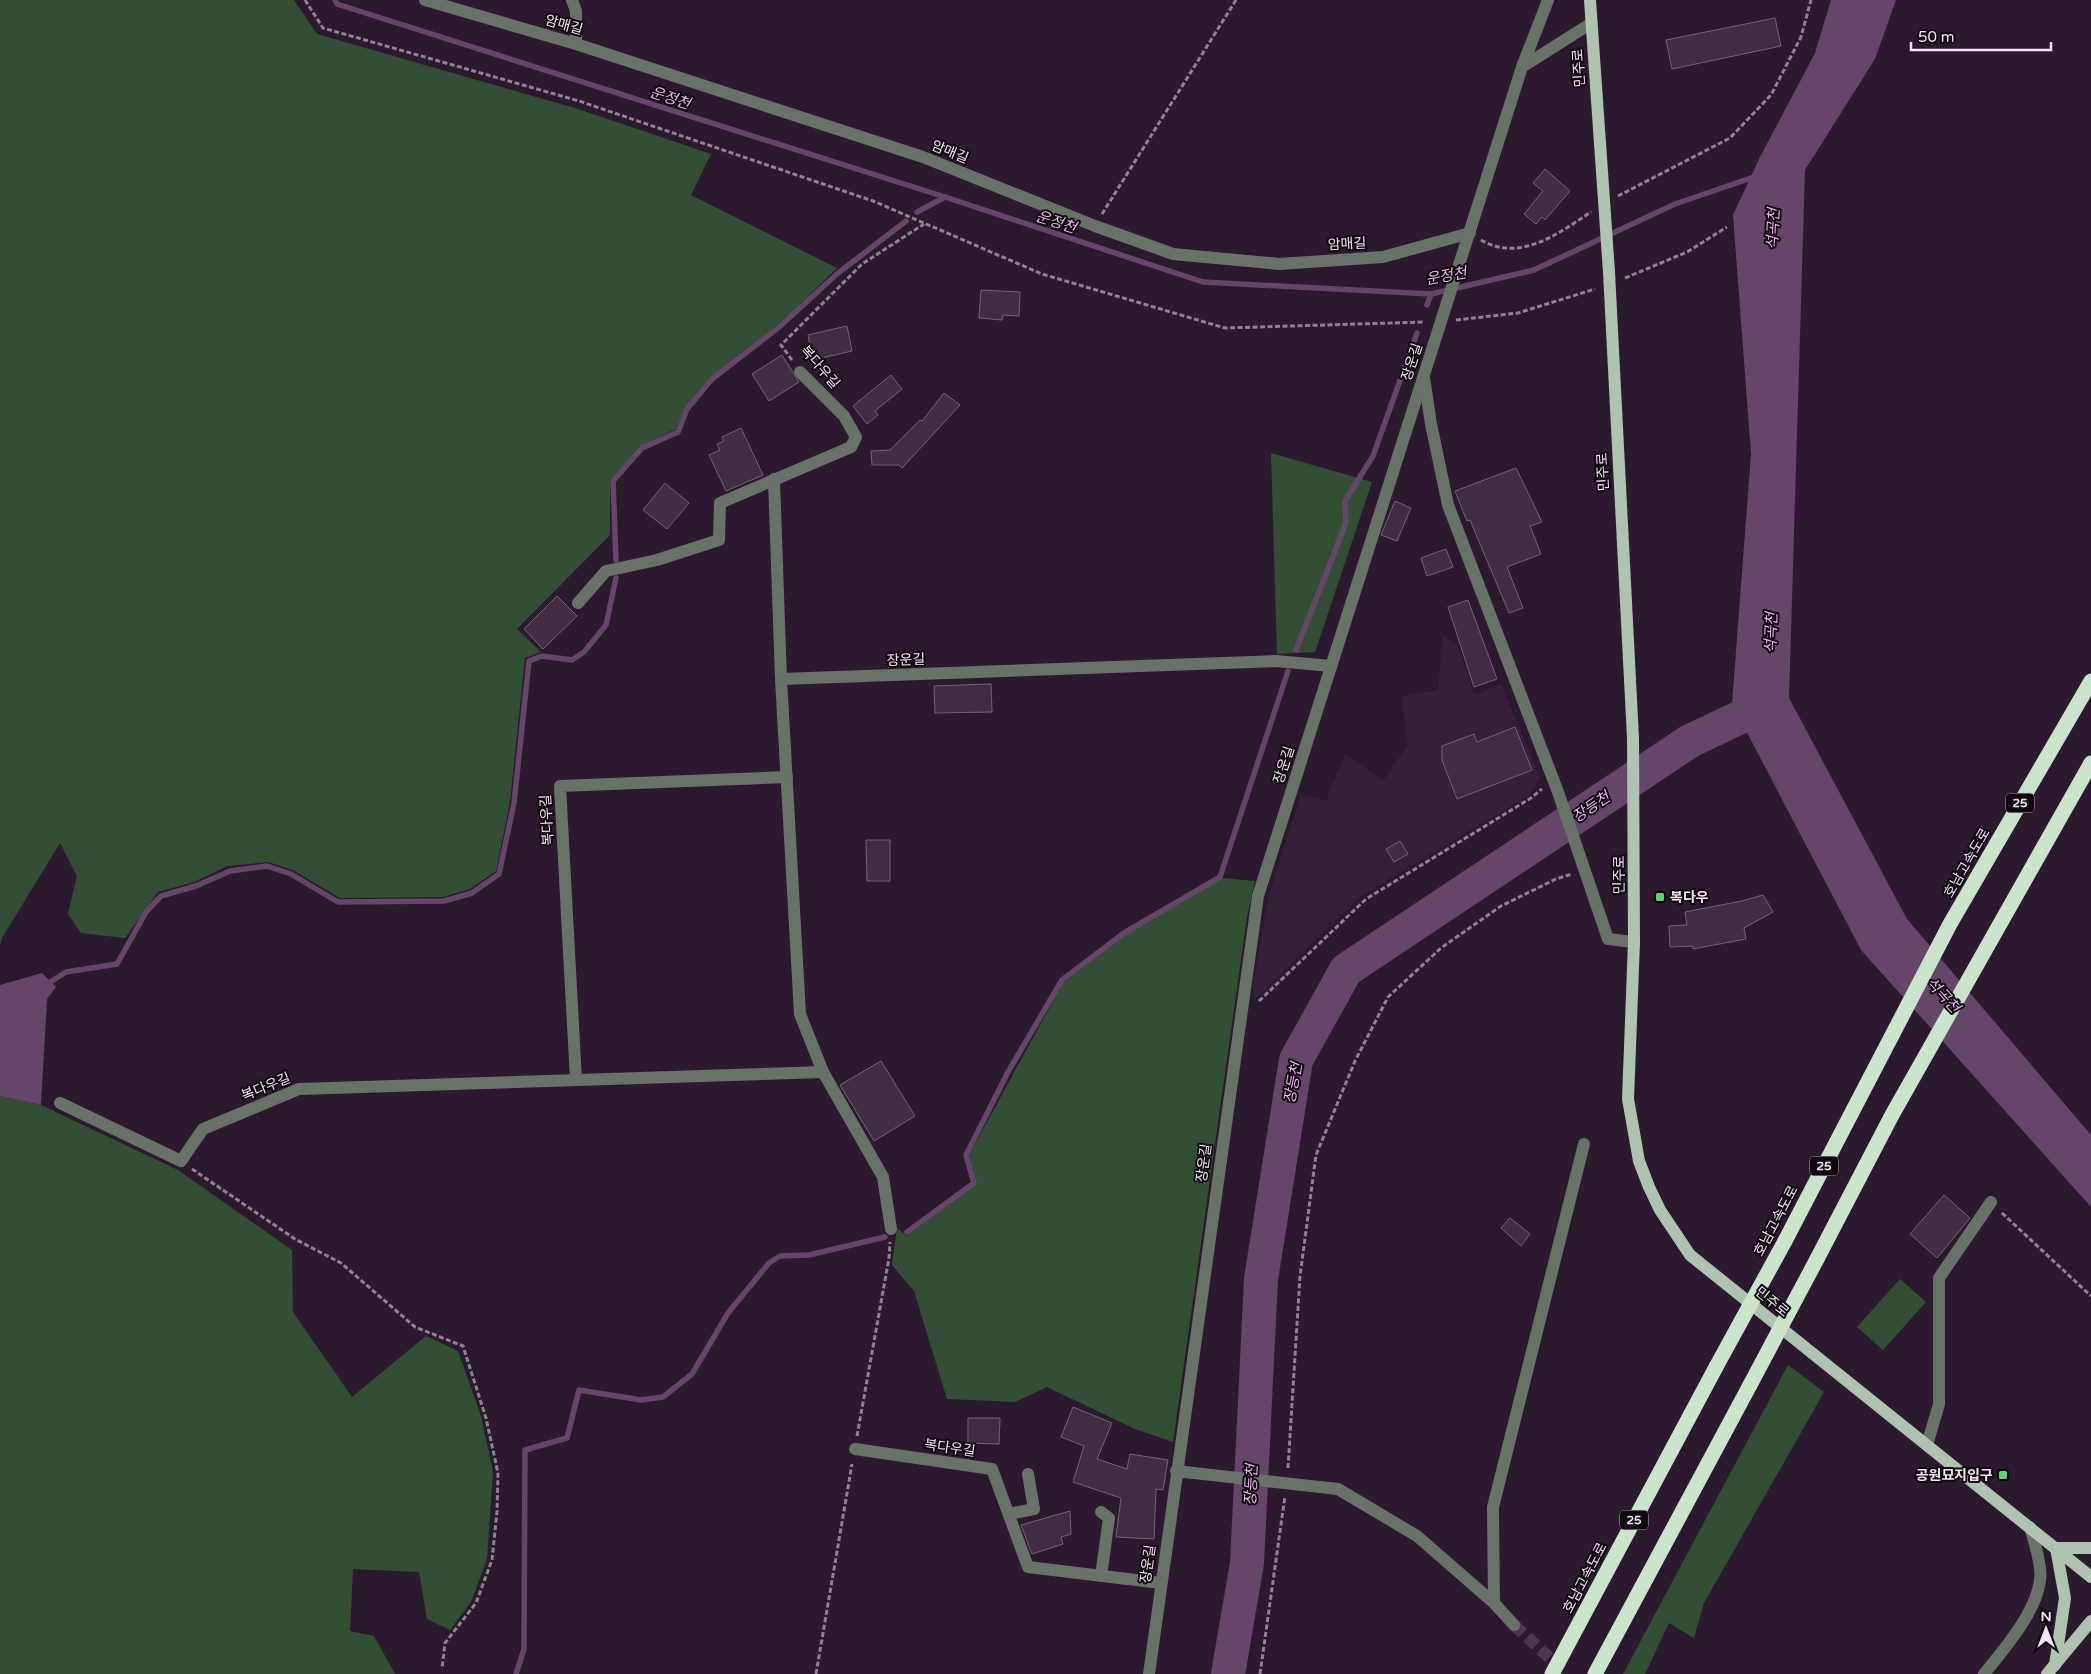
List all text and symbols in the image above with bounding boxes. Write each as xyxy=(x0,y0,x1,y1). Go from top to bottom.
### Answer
street label: 암매길 xyxy=(543,12,585,38)
scale bar xyxy=(1911,20,2051,52)
text: 50 m xyxy=(1918,28,1955,46)
street label: 민주로 xyxy=(1569,48,1589,88)
water label: 운정천 xyxy=(648,83,695,114)
street label: 암매길 xyxy=(929,137,971,167)
water label: 석곡천 xyxy=(1763,206,1783,250)
water label: 운정천 xyxy=(1034,207,1081,238)
street label: 암매길 xyxy=(1327,235,1367,253)
water label: 운정천 xyxy=(1424,263,1470,288)
street label: 장운길 xyxy=(1398,341,1426,383)
street label: 복다우길 xyxy=(797,342,843,392)
street label: 민주로 xyxy=(1593,452,1612,492)
water label: 석곡천 xyxy=(1761,610,1781,654)
street label: 장운길 xyxy=(886,651,926,669)
street label: 장운길 xyxy=(1270,744,1298,786)
water label: 장등천 xyxy=(1569,787,1615,826)
street label: 복다우길 xyxy=(537,794,557,846)
road number: 25 xyxy=(2006,794,2034,812)
street label: 호남고속도로 xyxy=(1940,825,1994,901)
street label: 민주로 xyxy=(1611,856,1628,894)
place label: 복다우 xyxy=(1670,889,1709,906)
marker: 복다우 xyxy=(1654,891,1666,903)
water label: 석곡천 xyxy=(1922,974,1965,1018)
water label: 장등천 xyxy=(1280,1059,1306,1105)
street label: 복다우길 xyxy=(239,1069,293,1105)
street label: 장운길 xyxy=(1193,1143,1215,1183)
road number: 25 xyxy=(1810,1156,1838,1176)
street label: 호남고속도로 xyxy=(1750,1183,1802,1259)
street label: 민주로 xyxy=(1752,1283,1792,1321)
street label: 복다우길 xyxy=(923,1436,977,1460)
water label: 장등천 xyxy=(1241,1462,1261,1506)
place label: 공원묘지입구 xyxy=(1916,1467,1993,1484)
marker: 공원묘지입구 xyxy=(1997,1469,2009,1481)
road number: 25 xyxy=(1620,1510,1648,1530)
street label: 호남고속도로 xyxy=(1559,1540,1611,1616)
street label: 장운길 xyxy=(1137,1544,1159,1584)
north arrow xyxy=(2021,1604,2071,1654)
text: N xyxy=(2040,1608,2052,1625)

